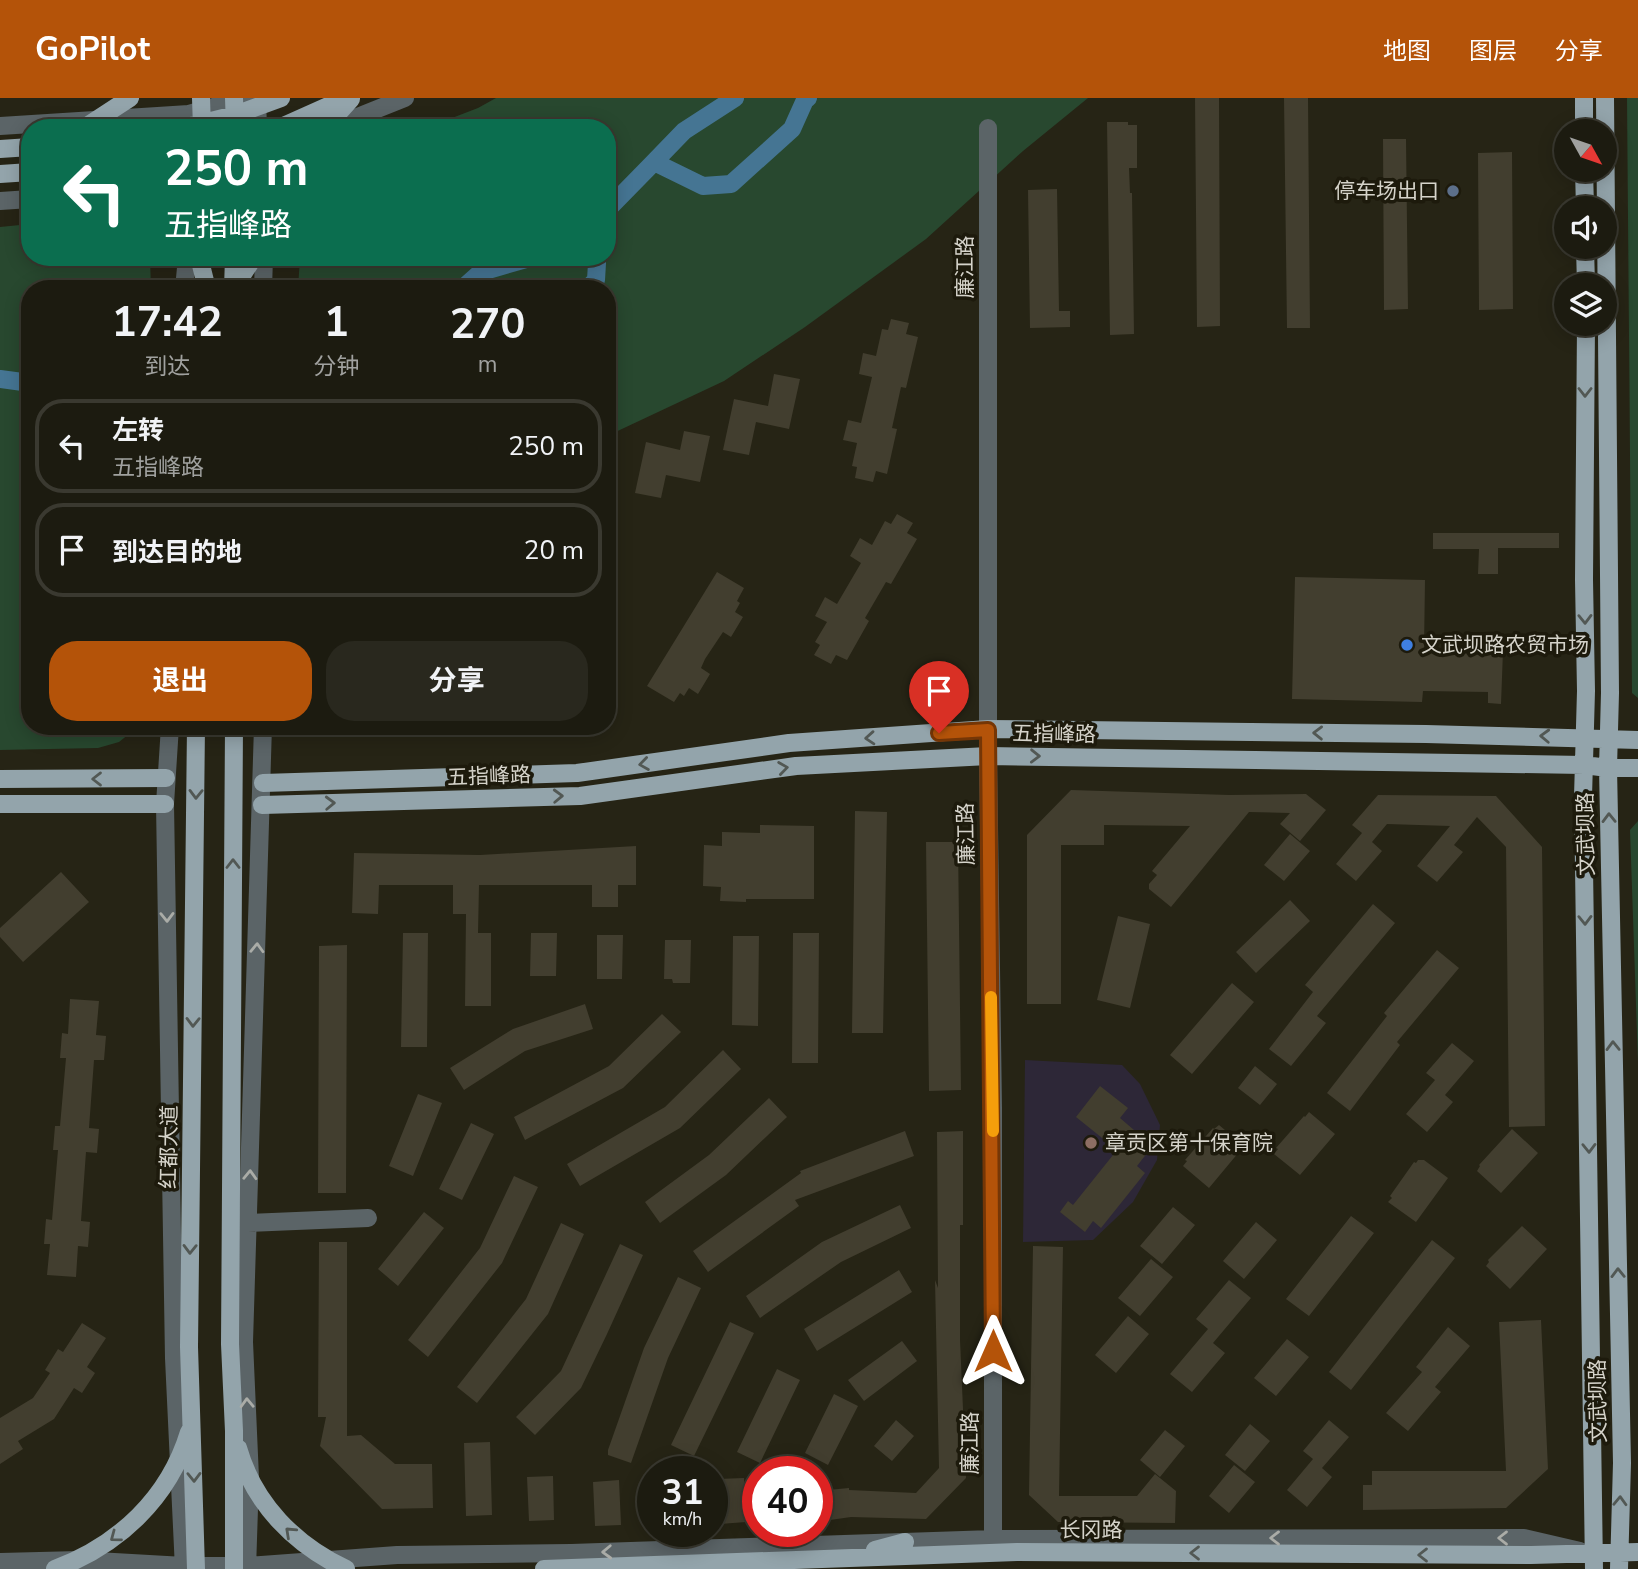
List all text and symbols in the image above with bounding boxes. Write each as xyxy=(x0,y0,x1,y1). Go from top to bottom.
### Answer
text: GoPilot xyxy=(35,27,150,72)
text: 地图 xyxy=(1383,35,1431,67)
text: 图层 xyxy=(1469,35,1517,67)
text: 分享 xyxy=(1555,35,1603,67)
north arrow xyxy=(1554,119,1617,182)
map controls xyxy=(1554,119,1617,336)
text: 250 m xyxy=(164,135,308,202)
icon: left xyxy=(49,147,140,238)
place label: 停车场出口 xyxy=(1334,177,1439,205)
marker: 停车场出口 xyxy=(1445,183,1461,199)
button: sound xyxy=(1554,196,1617,259)
text: 五指峰路 xyxy=(164,204,292,247)
street label: 廉江路 xyxy=(951,236,979,299)
button: layers xyxy=(1554,273,1617,336)
text: 17:42 xyxy=(112,294,223,351)
text: 1 xyxy=(324,294,349,351)
text: 270 xyxy=(450,296,525,353)
text: m xyxy=(478,349,497,380)
text: 到达 xyxy=(144,351,190,382)
text: 分钟 xyxy=(313,351,359,382)
one-way arrow xyxy=(1578,387,1593,398)
text: 左转 xyxy=(112,413,164,448)
icon: left xyxy=(53,427,91,465)
text: 250 m xyxy=(508,429,584,464)
text: 五指峰路 xyxy=(112,452,204,483)
icon: arrive xyxy=(53,531,91,569)
text: 20 m xyxy=(524,533,584,568)
text: 到达目的地 xyxy=(112,535,242,570)
one-way arrow xyxy=(1577,615,1593,625)
place label: 文武坝路农贸市场 xyxy=(1421,631,1589,659)
marker: 文武坝路农贸市场 xyxy=(1399,637,1415,653)
button: 退出 xyxy=(49,641,312,721)
button: 分享 xyxy=(326,641,588,721)
pin xyxy=(909,661,969,733)
icon: arrive xyxy=(920,672,958,710)
street label: 五指峰路 xyxy=(1012,719,1096,749)
one-way arrow xyxy=(1312,725,1323,740)
one-way arrow xyxy=(1540,728,1550,744)
one-way arrow xyxy=(864,730,875,745)
one-way arrow xyxy=(1030,749,1041,764)
one-way arrow xyxy=(638,756,650,771)
one-way arrow xyxy=(777,760,789,775)
street label: 五指峰路 xyxy=(447,761,531,791)
one-way arrow xyxy=(92,771,102,787)
one-way arrow xyxy=(553,789,564,804)
one-way arrow xyxy=(188,790,204,800)
street label: 文武坝路 xyxy=(1571,792,1601,876)
one-way arrow xyxy=(325,796,336,811)
street label: 廉江路 xyxy=(951,802,981,866)
one-way arrow xyxy=(1601,813,1616,824)
one-way arrow xyxy=(225,858,241,869)
one-way arrow xyxy=(159,912,175,923)
one-way arrow xyxy=(1577,916,1593,926)
one-way arrow xyxy=(250,942,265,953)
one-way arrow xyxy=(185,1017,201,1028)
one-way arrow xyxy=(1606,1040,1621,1051)
street label: 红都大道 xyxy=(154,1105,184,1189)
place label: 章贡区第十保育院 xyxy=(1105,1129,1273,1157)
marker: 章贡区第十保育院 xyxy=(1083,1135,1099,1151)
one-way arrow xyxy=(1581,1143,1596,1154)
one-way arrow xyxy=(242,1170,257,1181)
one-way arrow xyxy=(182,1245,198,1255)
one-way arrow xyxy=(1610,1268,1626,1278)
position arrow xyxy=(956,1314,1030,1388)
street label: 文武坝路 xyxy=(1583,1359,1613,1443)
one-way arrow xyxy=(239,1397,254,1408)
street label: 廉江路 xyxy=(956,1412,984,1475)
speed limit sign: 40 xyxy=(742,1456,833,1547)
text: 31 xyxy=(661,1469,704,1516)
one-way arrow xyxy=(186,1472,202,1483)
one-way arrow xyxy=(1613,1495,1628,1506)
text: km/h xyxy=(663,1507,702,1531)
street label: 长冈路 xyxy=(1060,1516,1123,1544)
one-way arrow xyxy=(285,1527,298,1540)
one-way arrow xyxy=(110,1529,123,1542)
one-way arrow xyxy=(1269,1530,1280,1546)
one-way arrow xyxy=(1497,1530,1507,1546)
one-way arrow xyxy=(601,1544,612,1559)
one-way arrow xyxy=(1190,1545,1200,1561)
one-way arrow xyxy=(1417,1547,1428,1562)

